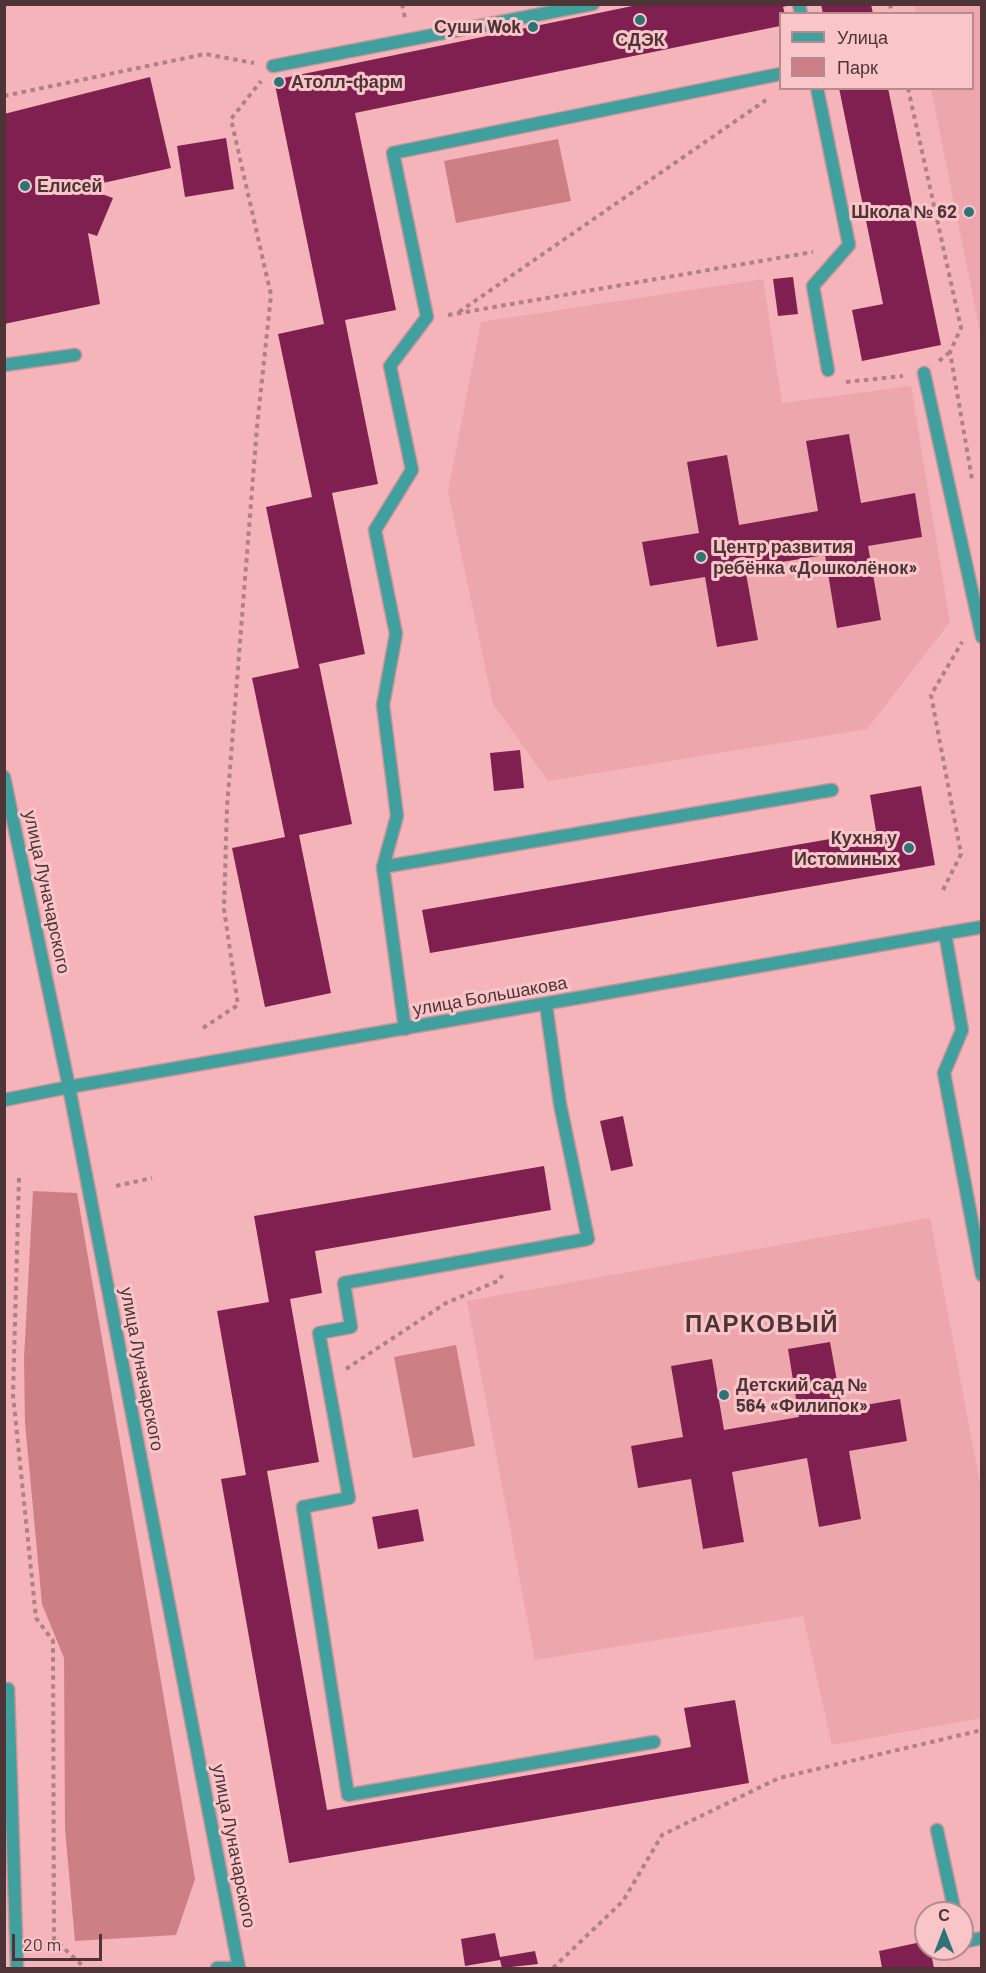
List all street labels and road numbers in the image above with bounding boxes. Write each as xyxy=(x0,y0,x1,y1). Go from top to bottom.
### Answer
street label: улица Луначарского xyxy=(19,808,75,976)
street label: улица Большакова xyxy=(411,972,569,1020)
street label: улица Луначарского xyxy=(116,1285,168,1453)
street label: улица Луначарского xyxy=(208,1762,260,1930)

